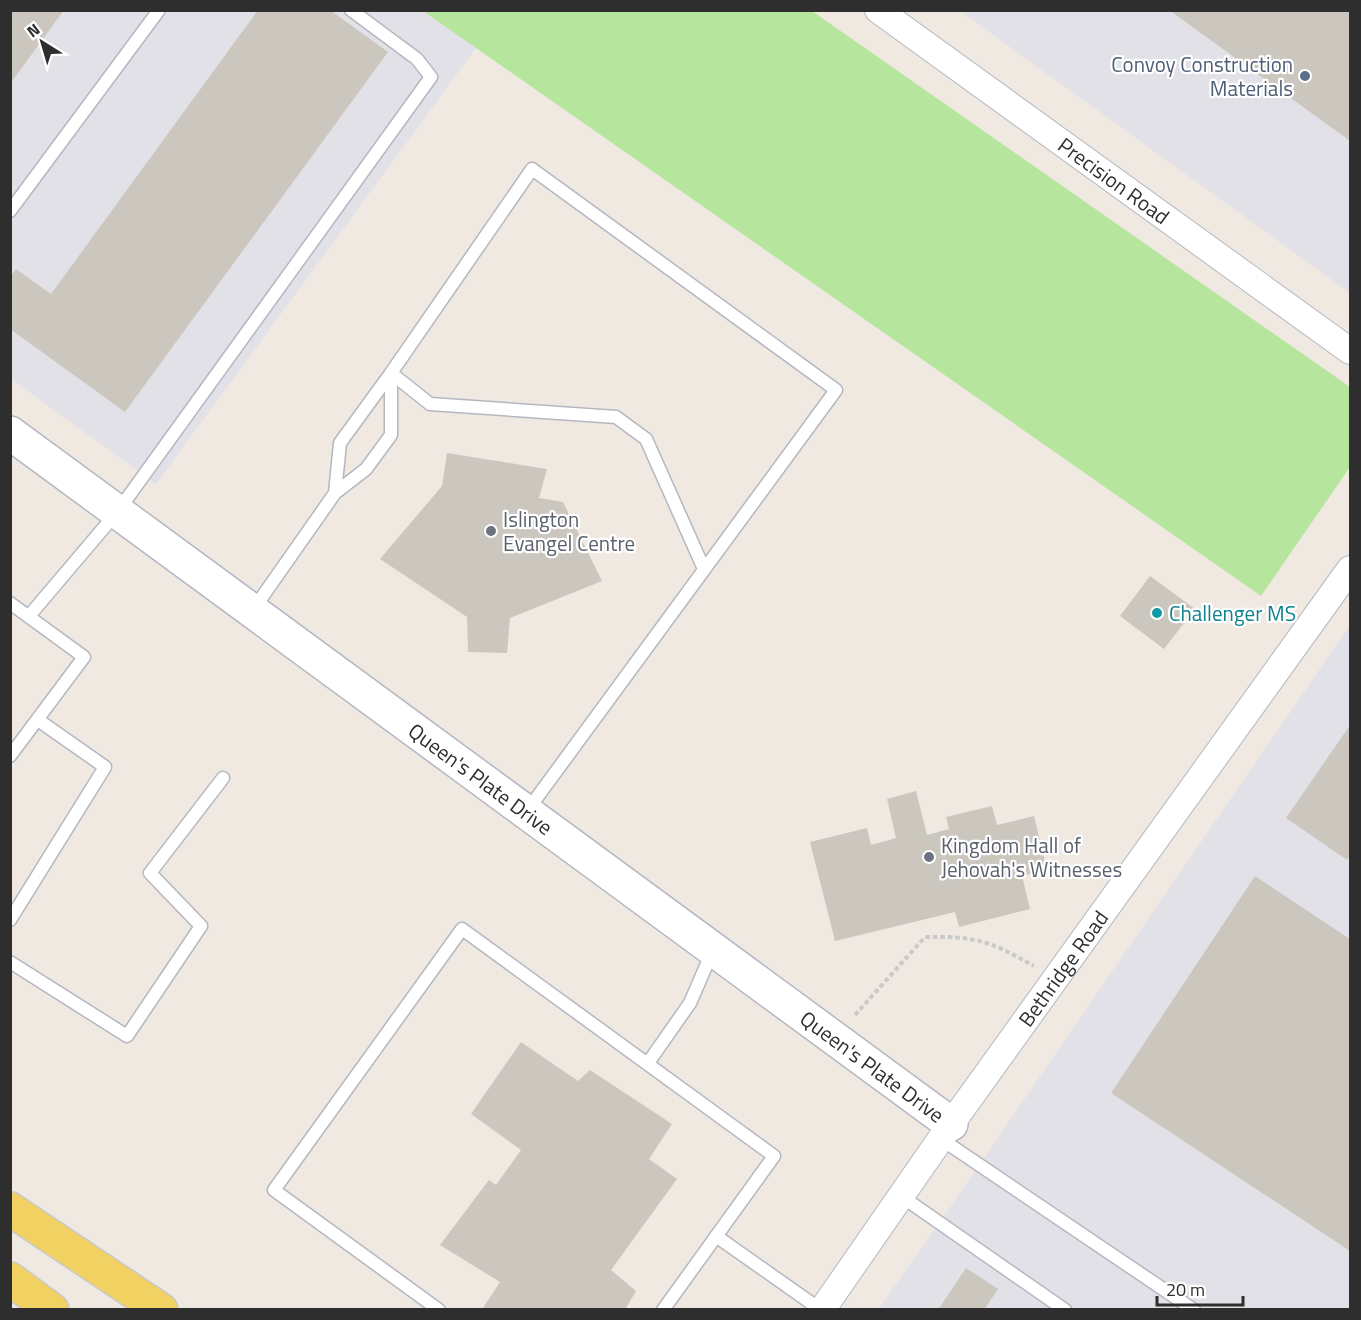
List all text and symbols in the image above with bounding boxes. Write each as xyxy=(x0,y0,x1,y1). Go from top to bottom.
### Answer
north arrow xyxy=(12,12,72,72)
text: N xyxy=(21,17,45,43)
place label: Convoy Construction Materials xyxy=(1111,48,1293,104)
marker: Convoy Construction Materials xyxy=(1298,69,1312,83)
street label: Precision Road xyxy=(1052,129,1176,232)
place label: Islington Evangel Centre xyxy=(503,503,635,559)
marker: Islington Evangel Centre xyxy=(484,524,498,538)
place label: Challenger MS xyxy=(1169,597,1296,629)
marker: Challenger MS xyxy=(1150,606,1164,620)
street label: Queen's Plate Drive xyxy=(402,715,560,843)
place label: Kingdom Hall of Jehovah's Witnesses xyxy=(941,829,1122,885)
marker: Kingdom Hall of Jehovah's Witnesses xyxy=(922,850,936,864)
street label: Bethridge Road xyxy=(1010,904,1116,1033)
street label: Queen's Plate Drive xyxy=(794,1002,951,1130)
scale bar xyxy=(1157,1269,1242,1307)
text: 20 m xyxy=(1166,1276,1205,1303)

